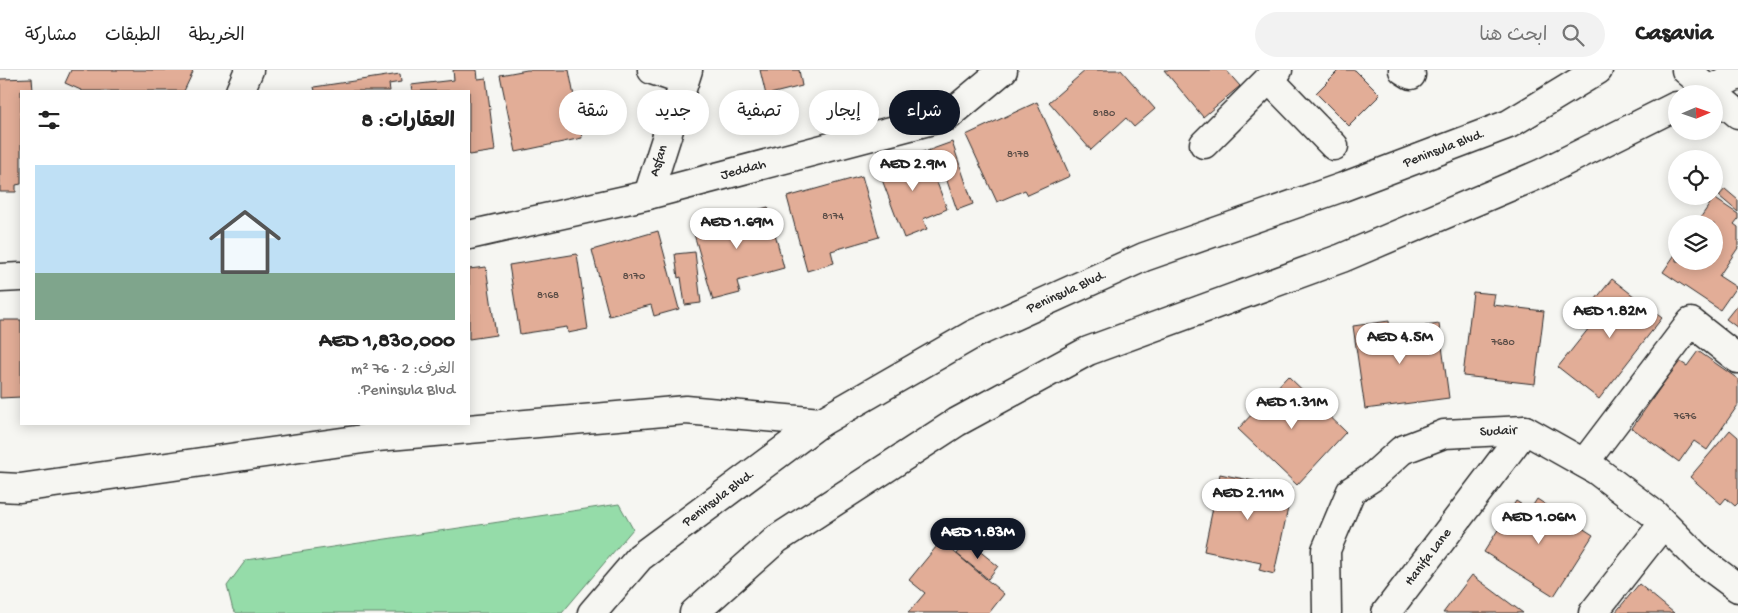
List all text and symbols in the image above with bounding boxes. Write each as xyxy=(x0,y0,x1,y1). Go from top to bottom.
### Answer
search box xyxy=(1255,12,1605,57)
text: Casavia xyxy=(1635,20,1713,49)
icon: search xyxy=(1559,21,1587,49)
text: ابحث هنا xyxy=(1479,25,1547,48)
text: مشاركة xyxy=(25,26,77,47)
text: الطبقات xyxy=(105,26,161,47)
text: الخريطة xyxy=(189,26,245,47)
north arrow xyxy=(1668,85,1722,140)
map controls xyxy=(1668,85,1723,270)
chip: شقة xyxy=(559,90,627,135)
chip: جديد xyxy=(637,90,709,135)
chip: تصفية xyxy=(719,90,799,135)
chip: إيجار xyxy=(809,90,879,135)
chip: شراء xyxy=(889,90,960,135)
icon: filters xyxy=(35,106,63,134)
house number: 8180 xyxy=(1093,108,1115,120)
text: العقارات: 8 xyxy=(362,110,455,135)
street label: Peninsula Blvd. xyxy=(1400,125,1488,172)
street label: Asfan xyxy=(646,142,672,179)
house number: 8178 xyxy=(1007,149,1029,161)
pin: AED 2.9M xyxy=(861,150,965,192)
button: locate xyxy=(1668,150,1723,205)
street label: Jeddah xyxy=(719,156,768,184)
text: AED 2.9M xyxy=(880,156,946,175)
icon: home xyxy=(200,197,290,287)
pin: AED 1.69M xyxy=(680,208,794,250)
house number: 8174 xyxy=(822,211,844,223)
text: AED 1.69M xyxy=(701,214,773,233)
button: layers xyxy=(1668,215,1723,270)
street label: Peninsula Blvd. xyxy=(1023,266,1110,318)
house number: 8170 xyxy=(623,271,645,283)
house number: 8168 xyxy=(537,290,559,302)
pin: AED 1.82M xyxy=(1553,296,1667,339)
text: AED 1.82M xyxy=(1574,303,1646,322)
pin: AED 4.5M xyxy=(1348,322,1452,365)
text: AED 4.5M xyxy=(1367,329,1433,348)
text: AED 1,830,000 xyxy=(319,330,455,355)
house number: 7680 xyxy=(1490,337,1515,349)
text: الغرف: 2 · 76 m² xyxy=(351,361,455,380)
text: Peninsula Blvd. xyxy=(356,382,455,401)
pin: AED 1.31M xyxy=(1235,388,1349,430)
text: AED 1.31M xyxy=(1257,394,1327,413)
house number: 7676 xyxy=(1673,411,1697,423)
street label: Sudair xyxy=(1479,422,1518,441)
street label: Peninsula Blvd. xyxy=(678,466,758,531)
pin: AED 2.11M xyxy=(1191,478,1305,521)
text: AED 2.11M xyxy=(1213,485,1283,504)
pin: AED 1.06M xyxy=(1482,502,1596,545)
text: AED 1.06M xyxy=(1502,509,1576,528)
pin: AED 1.83M xyxy=(921,518,1035,560)
text: AED 1.83M xyxy=(941,524,1015,543)
street label: Hanifa Lane xyxy=(1401,525,1456,589)

